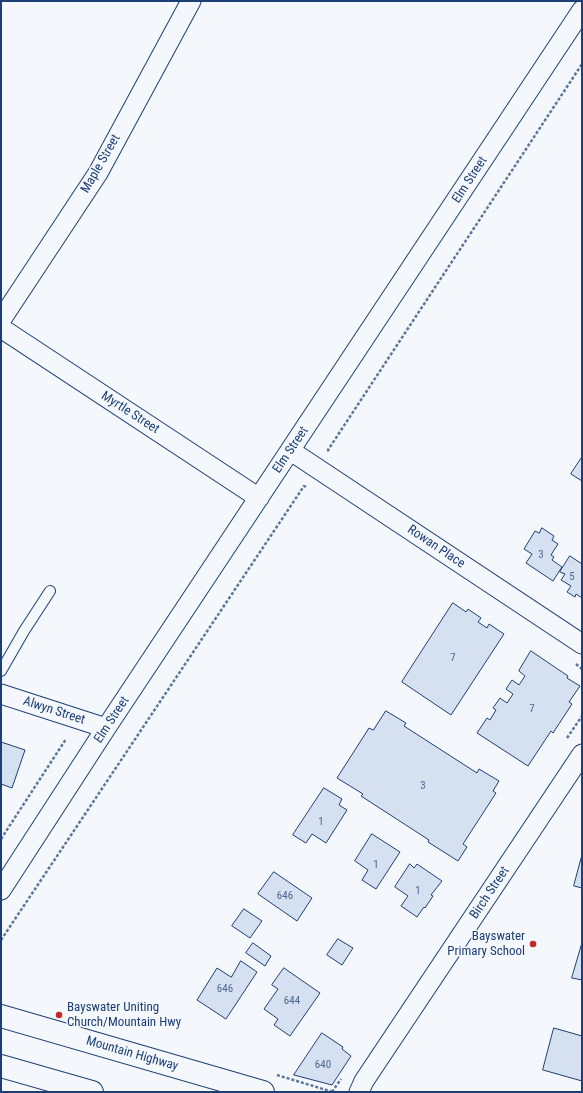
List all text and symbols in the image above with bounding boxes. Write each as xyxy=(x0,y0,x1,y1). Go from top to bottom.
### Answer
street label: Maple Street xyxy=(78,132,124,196)
street label: Elm Street xyxy=(449,154,491,206)
street label: Myrtle Street xyxy=(98,389,162,437)
street label: Elm Street xyxy=(270,424,312,476)
street label: Rowan Place xyxy=(404,522,468,572)
house number: 3 xyxy=(538,548,544,562)
house number: 5 xyxy=(569,570,575,584)
house number: 7 xyxy=(450,651,456,665)
street label: Alwyn Street xyxy=(21,694,87,728)
street label: Elm Street xyxy=(91,694,133,746)
house number: 7 xyxy=(529,702,535,716)
house number: 3 xyxy=(420,779,426,793)
house number: 1 xyxy=(318,815,324,829)
house number: 1 xyxy=(373,858,379,872)
street label: Birch Street xyxy=(467,864,513,922)
house number: 1 xyxy=(415,884,421,898)
house number: 646 xyxy=(277,889,293,903)
place label: Bayswater Primary School xyxy=(447,929,525,960)
marker: Bayswater Primary School xyxy=(528,939,538,949)
house number: 646 xyxy=(217,982,233,996)
house number: 644 xyxy=(284,994,300,1008)
place label: Bayswater Uniting Church/Mountain Hwy xyxy=(67,1000,181,1031)
marker: Bayswater Uniting Church/Mountain Hwy xyxy=(54,1010,64,1020)
street label: Mountain Highway xyxy=(84,1033,180,1075)
house number: 640 xyxy=(315,1058,331,1072)

